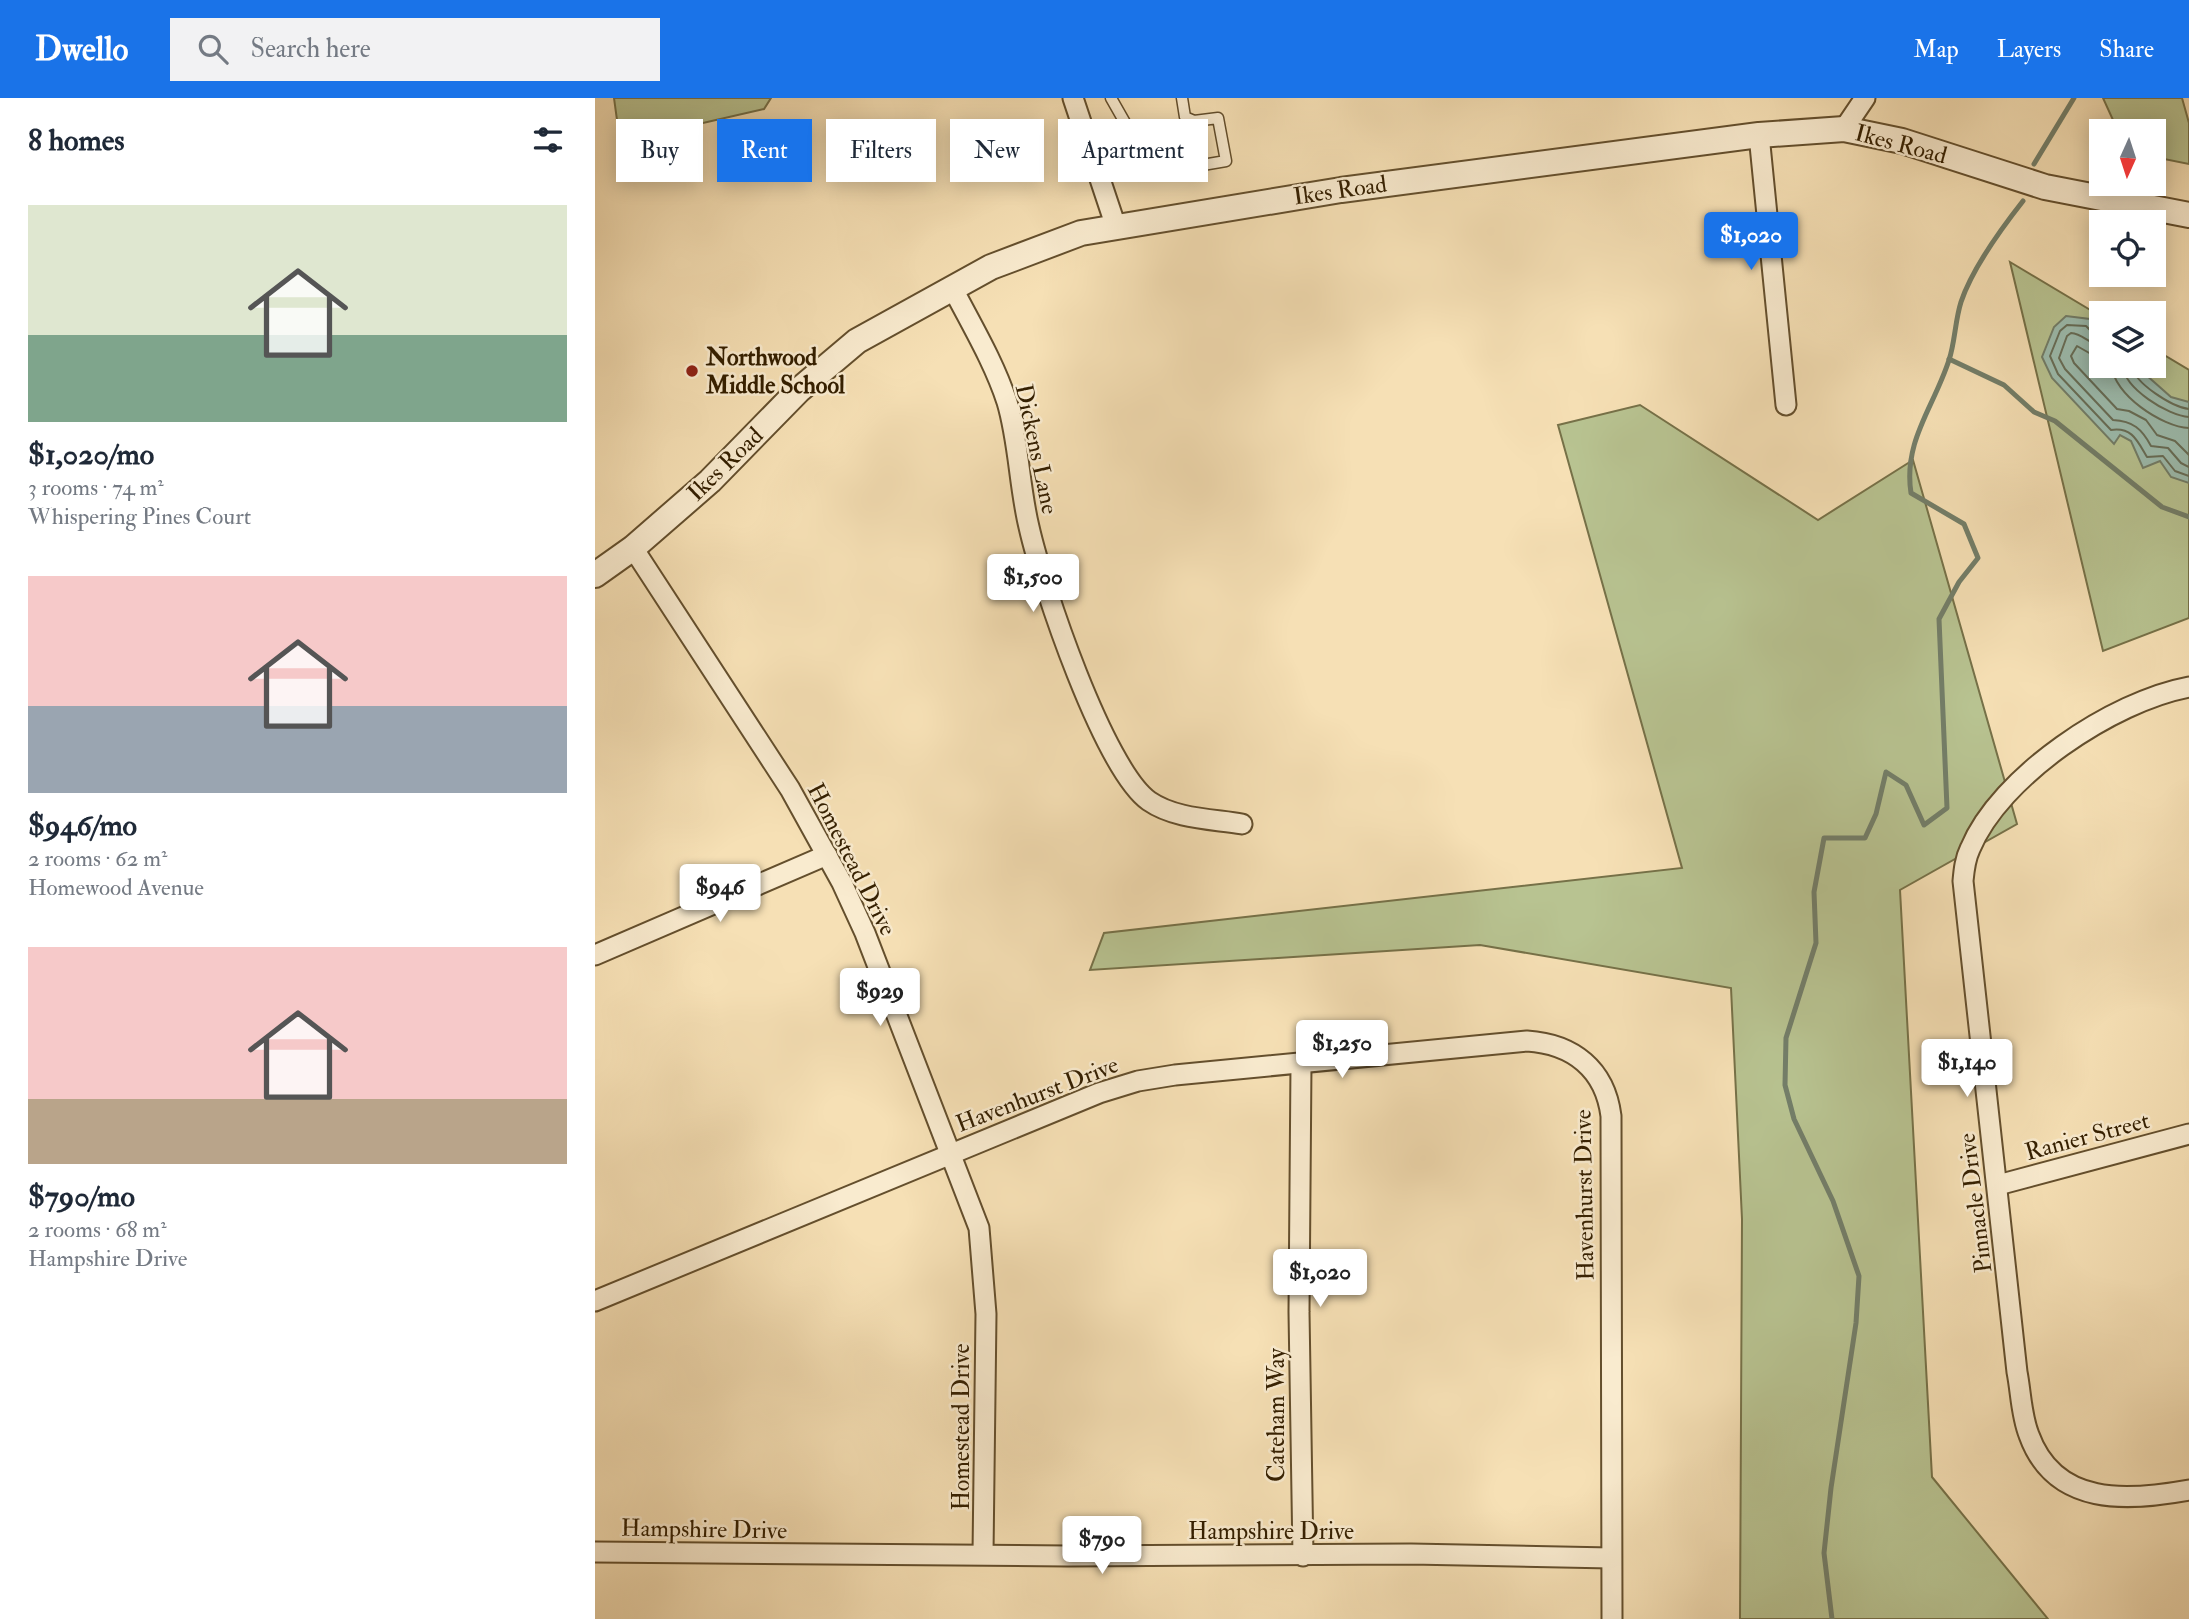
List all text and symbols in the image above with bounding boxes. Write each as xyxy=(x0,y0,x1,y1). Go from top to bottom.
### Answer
search box xyxy=(170,18,660,81)
text: Dwello xyxy=(35,29,128,70)
icon: search xyxy=(194,30,232,68)
text: Search here xyxy=(250,33,371,65)
text: Map xyxy=(1914,34,1959,65)
text: Layers xyxy=(1997,34,2061,65)
text: Share xyxy=(2099,34,2154,65)
street label: Ikes Road xyxy=(1851,117,1951,172)
chip: Buy xyxy=(616,119,703,182)
chip: Rent xyxy=(717,119,812,182)
chip: Filters xyxy=(826,119,936,182)
chip: New xyxy=(950,119,1044,182)
chip: Apartment xyxy=(1058,119,1208,182)
north arrow xyxy=(2089,119,2167,196)
map controls xyxy=(2089,119,2166,378)
icon: filters xyxy=(529,121,567,159)
text: 8 homes xyxy=(28,122,125,159)
street label: Ikes Road xyxy=(1291,169,1389,212)
button: locate xyxy=(2089,210,2166,287)
pin: $1,020 xyxy=(1694,212,1808,272)
text: $1,020 xyxy=(1720,220,1782,249)
icon: home xyxy=(235,250,361,376)
button: layers xyxy=(2089,301,2166,378)
place label: Northwood Middle School xyxy=(705,342,846,401)
marker: Northwood Middle School xyxy=(684,363,700,379)
street label: Dickens Lane xyxy=(1008,381,1065,517)
street label: Ikes Road xyxy=(681,420,770,508)
text: $1,020/mo xyxy=(28,436,154,473)
text: 3 rooms · 74 m² xyxy=(28,473,164,502)
text: Whispering Pines Court xyxy=(28,502,251,531)
pin: $1,500 xyxy=(976,554,1090,614)
text: $1,500 xyxy=(1003,562,1063,591)
icon: home xyxy=(235,621,361,747)
street label: Homestead Drive xyxy=(800,778,903,941)
text: $946/mo xyxy=(28,807,137,844)
text: 2 rooms · 62 m² xyxy=(28,844,167,873)
pin: $946 xyxy=(679,864,761,924)
text: $946 xyxy=(696,872,744,901)
text: Homewood Avenue xyxy=(28,873,204,902)
pin: $929 xyxy=(839,968,921,1028)
text: $929 xyxy=(856,976,904,1005)
icon: home xyxy=(235,992,361,1118)
pin: $1,250 xyxy=(1285,1020,1399,1080)
text: $1,250 xyxy=(1312,1028,1372,1057)
pin: $1,140 xyxy=(1910,1040,2024,1099)
text: $1,140 xyxy=(1937,1047,1997,1076)
street label: Havenhurst Drive xyxy=(952,1049,1123,1140)
street label: Ranier Street xyxy=(2022,1105,2153,1168)
street label: Havenhurst Drive xyxy=(1568,1109,1601,1281)
street label: Pinnacle Drive xyxy=(1952,1131,1999,1275)
text: $790/mo xyxy=(28,1178,135,1215)
text: 2 rooms · 68 m² xyxy=(28,1215,167,1244)
text: Hampshire Drive xyxy=(28,1244,187,1273)
pin: $1,020 xyxy=(1263,1250,1377,1309)
text: $1,020 xyxy=(1289,1257,1351,1286)
street label: Homestead Drive xyxy=(946,1343,977,1511)
street label: Cateham Way xyxy=(1261,1348,1292,1482)
street label: Hampshire Drive xyxy=(621,1513,787,1546)
pin: $790 xyxy=(1061,1516,1143,1576)
street label: Hampshire Drive xyxy=(1188,1516,1354,1547)
text: $790 xyxy=(1078,1524,1126,1553)

